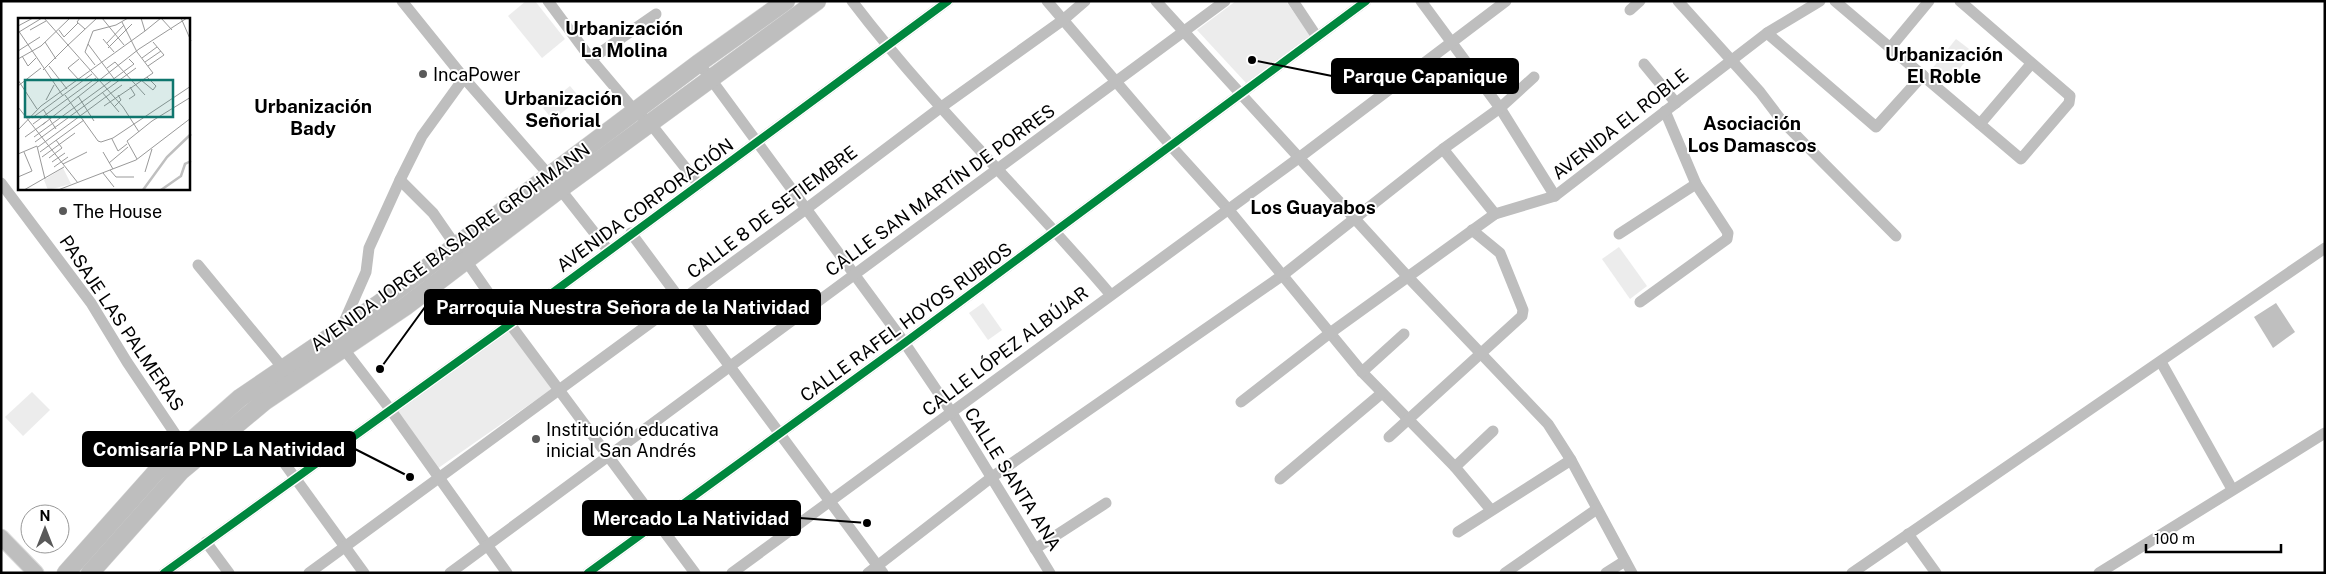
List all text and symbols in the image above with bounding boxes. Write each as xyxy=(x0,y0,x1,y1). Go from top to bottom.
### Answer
district label: Urbanización La Molina xyxy=(565,17,683,61)
inset map xyxy=(18,18,190,190)
district label: Urbanización El Roble xyxy=(1885,43,2003,87)
callout: Parque Capanique xyxy=(1332,59,1518,93)
place label: IncaPower xyxy=(433,64,521,85)
street label: AVENIDA EL ROBLE xyxy=(1548,64,1692,184)
text: Parque Capanique xyxy=(1342,65,1508,87)
marker: IncaPower xyxy=(417,68,429,80)
district label: Urbanización Señorial xyxy=(504,87,622,131)
district label: Urbanización Bady xyxy=(254,95,372,139)
street label: CALLE SAN MARTÍN DE PORRES xyxy=(821,99,1059,280)
district label: Asociación Los Damascos xyxy=(1687,112,1817,156)
street label: AVENIDA CORPORACIÓN xyxy=(552,133,737,276)
street label: AVENIDA JORGE BASADRE GROHMANN xyxy=(306,139,594,355)
street label: CALLE 8 DE SETIEMBRE xyxy=(683,141,861,283)
district label: Los Guayabos xyxy=(1250,196,1376,218)
place label: The House xyxy=(73,201,162,222)
marker: The House xyxy=(57,205,69,217)
street label: PASAJE LAS PALMERAS xyxy=(55,231,189,415)
street label: CALLE RAFEL HOYOS RUBIOS xyxy=(796,238,1016,406)
street label: CALLE LÓPEZ ALBÚJAR xyxy=(917,281,1092,420)
callout: Parroquia Nuestra Señora de la Natividad xyxy=(425,290,820,324)
text: Parroquia Nuestra Señora de la Natividad xyxy=(436,296,810,318)
street label: CALLE SANTA ANA xyxy=(960,404,1066,555)
place label: Institución educativa inicial San Andrés xyxy=(546,419,719,461)
callout: Comisaría PNP La Natividad xyxy=(83,432,355,466)
marker: Institución educativa inicial San Andrés xyxy=(530,433,542,445)
text: Comisaría PNP La Natividad xyxy=(93,438,345,460)
callout: Mercado La Natividad xyxy=(583,501,800,535)
north arrow xyxy=(20,504,70,554)
text: Mercado La Natividad xyxy=(593,507,789,529)
text: N xyxy=(40,508,50,524)
scale bar xyxy=(2146,522,2281,554)
text: 100 m xyxy=(2154,530,2195,547)

